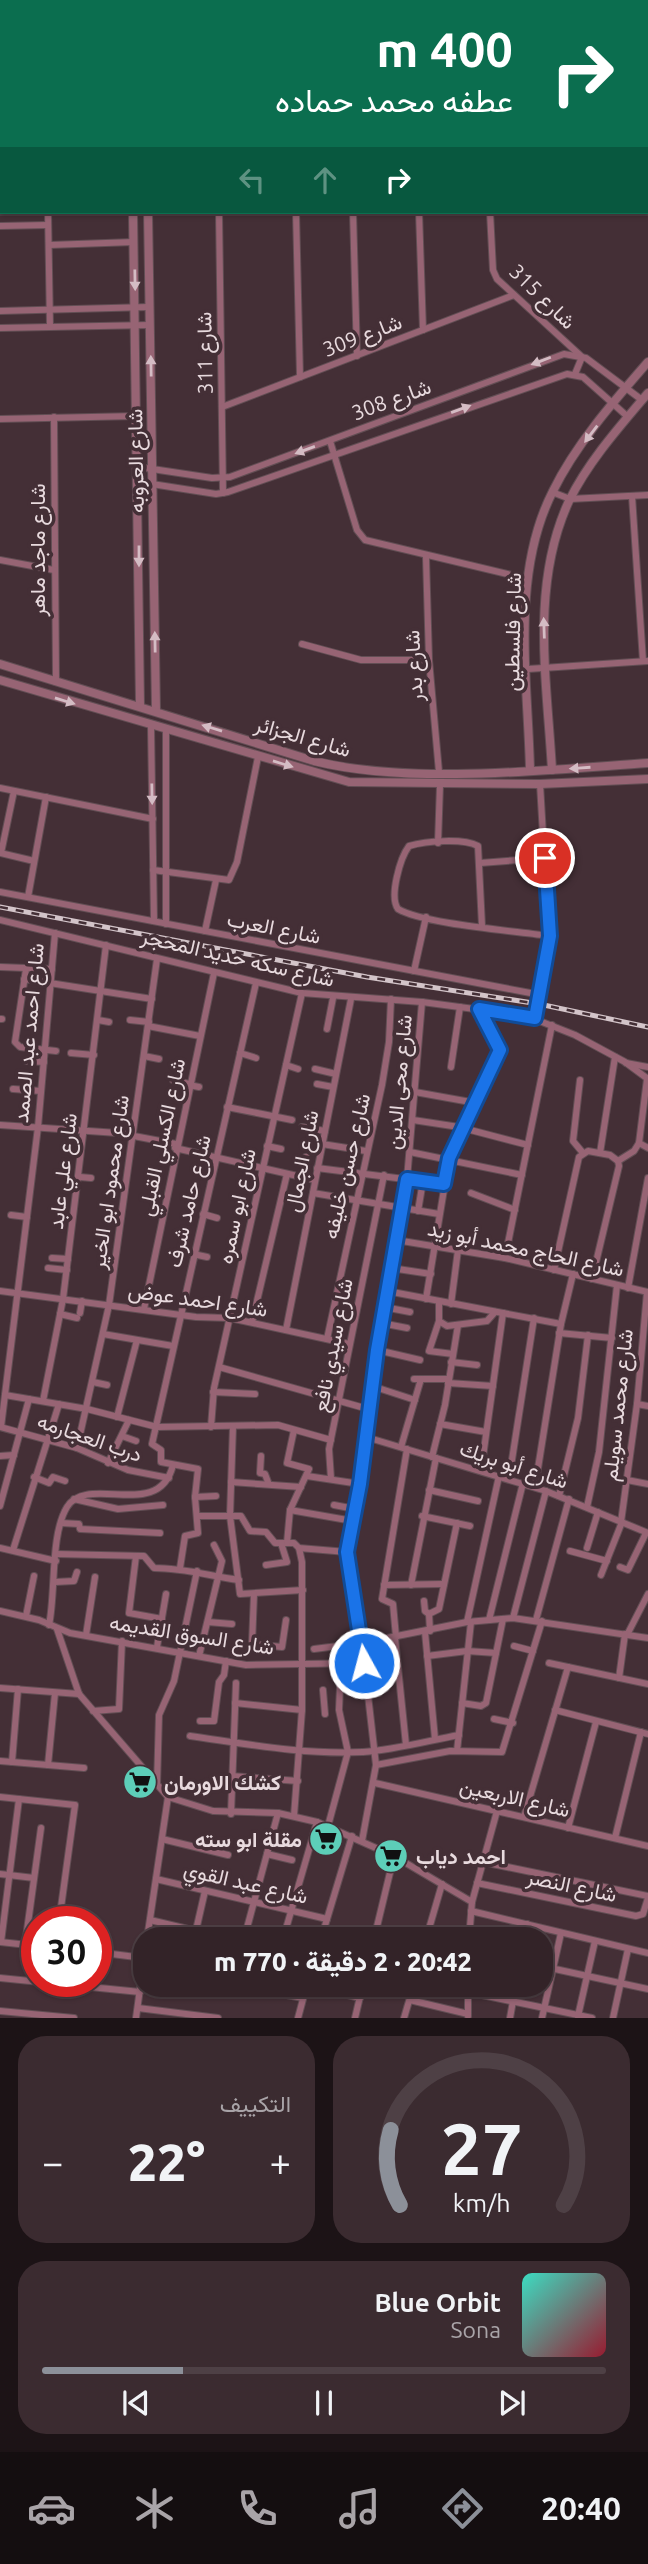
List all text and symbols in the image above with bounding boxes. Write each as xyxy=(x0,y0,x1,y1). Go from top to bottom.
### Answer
text: 400 m xyxy=(376,21,513,76)
icon: right xyxy=(537,28,628,119)
text: عطفه محمد حماده xyxy=(275,82,513,118)
icon: left xyxy=(233,161,271,199)
icon: ahead xyxy=(306,161,344,199)
icon: right xyxy=(379,161,417,199)
street label: شارع 315 xyxy=(503,259,581,335)
one-way arrow xyxy=(129,269,140,291)
street label: شارع 309 xyxy=(319,309,406,364)
street label: شارع 311 xyxy=(191,311,220,395)
one-way arrow xyxy=(145,355,156,377)
one-way arrow xyxy=(530,355,551,366)
street label: شارع 308 xyxy=(348,374,435,427)
one-way arrow xyxy=(450,403,471,414)
street label: شارع العروبه xyxy=(122,409,151,513)
one-way arrow xyxy=(583,425,598,443)
one-way arrow xyxy=(295,444,316,455)
street label: شارع ماجد ماهر xyxy=(25,483,52,618)
one-way arrow xyxy=(133,546,145,568)
street label: شارع فلسطين xyxy=(499,572,528,692)
one-way arrow xyxy=(539,617,550,639)
street label: شارع بدر xyxy=(399,629,430,703)
one-way arrow xyxy=(149,631,161,653)
one-way arrow xyxy=(55,696,76,706)
street label: شارع الجزائر xyxy=(251,711,354,764)
one-way arrow xyxy=(201,722,222,732)
one-way arrow xyxy=(273,760,294,770)
one-way arrow xyxy=(569,763,591,774)
one-way arrow xyxy=(146,783,158,805)
pin xyxy=(515,828,575,888)
icon: arrive xyxy=(526,839,564,877)
street label: شارع العرب xyxy=(225,906,323,951)
street label: شارع سكه حديد المحجر xyxy=(137,923,337,994)
street label: شارع احمد عبد الصمد xyxy=(8,942,51,1124)
street label: شارع محى الدين xyxy=(380,1013,419,1151)
street label: شارع الكسلي القبلي xyxy=(133,1056,195,1219)
street label: شارع حسن خليفه xyxy=(318,1091,377,1242)
street label: شارع محمود ابو الخير xyxy=(85,1093,136,1272)
street label: شارع الجمال xyxy=(279,1108,326,1215)
street label: شارع علي عابد xyxy=(43,1112,87,1231)
street label: شارع حامد شرف xyxy=(161,1132,218,1270)
street label: شارع ابو سمره xyxy=(212,1146,263,1266)
street label: شارع الحاج محمد أبو زيد xyxy=(425,1215,626,1283)
street label: شارع سيدي نافع xyxy=(307,1276,363,1415)
street label: شارع احمد عوض xyxy=(126,1277,269,1324)
street label: شارع محمد سويلم xyxy=(597,1328,640,1483)
street label: درب العجارمه xyxy=(34,1408,146,1468)
street label: شارع أبو بريك xyxy=(456,1435,571,1496)
street label: شارع السوق القديمه xyxy=(107,1609,276,1662)
position arrow xyxy=(327,1626,401,1700)
supermarket icon: كشك الاورمان xyxy=(121,1763,159,1801)
place label: كشك الاورمان xyxy=(164,1770,281,1796)
street label: شارع الاربعين xyxy=(457,1773,572,1824)
supermarket icon: مقلة ابو سته xyxy=(307,1820,345,1858)
place label: مقلة ابو سته xyxy=(195,1827,302,1853)
supermarket icon: احمد دياب xyxy=(372,1837,410,1875)
place label: احمد دياب xyxy=(416,1844,506,1869)
street label: شارع عبد القوي xyxy=(180,1856,310,1914)
street label: شارع النصر xyxy=(523,1864,619,1909)
speed limit sign: 30 xyxy=(21,1906,112,1997)
text: 20:42 · 2 دقيقة · 770 m xyxy=(214,1947,472,1976)
text: التكييف xyxy=(220,2091,291,2116)
text: 27 xyxy=(440,2108,523,2190)
text: 22° xyxy=(128,2133,205,2191)
text: − xyxy=(42,2141,63,2183)
text: + xyxy=(270,2141,291,2183)
text: km/h xyxy=(453,2189,510,2217)
text: Blue Orbit xyxy=(374,2288,501,2317)
text: Sona xyxy=(451,2317,501,2342)
icon: previous xyxy=(117,2384,155,2422)
icon: pause xyxy=(305,2384,343,2422)
icon: next xyxy=(493,2384,531,2422)
icon: car xyxy=(27,2484,76,2533)
icon: climate xyxy=(130,2484,179,2533)
icon: phone xyxy=(233,2484,282,2533)
icon: music xyxy=(335,2484,384,2533)
icon: directions xyxy=(438,2484,487,2533)
text: 20:40 xyxy=(541,2490,621,2526)

